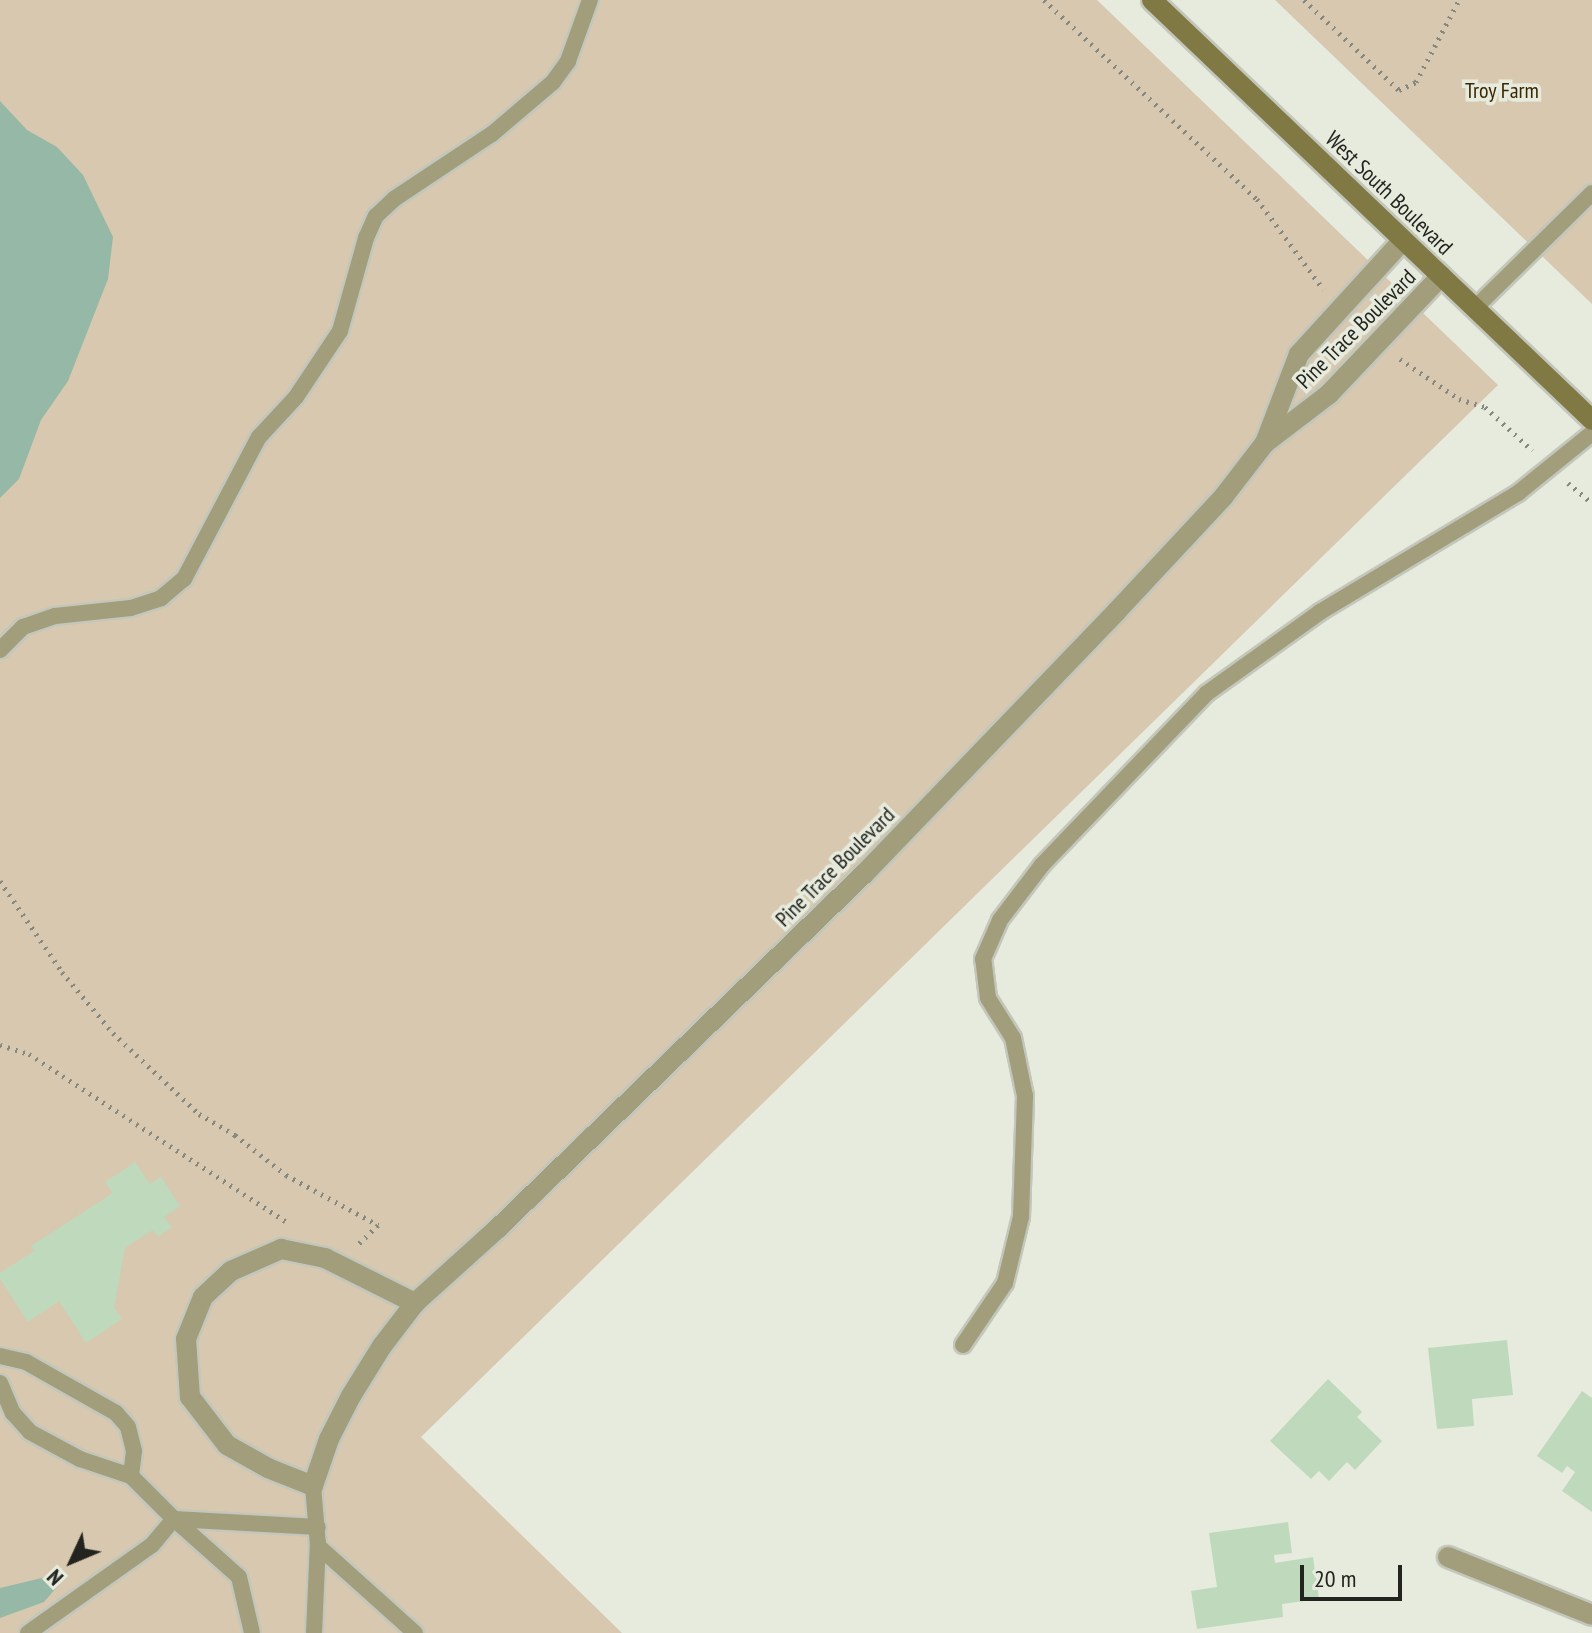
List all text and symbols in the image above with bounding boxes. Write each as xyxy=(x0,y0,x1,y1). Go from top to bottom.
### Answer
park label: Troy Farm xyxy=(1465,78,1539,104)
street label: West South Boulevard xyxy=(1320,126,1458,260)
street label: Pine Trace Boulevard xyxy=(1291,264,1421,394)
street label: Pine Trace Boulevard xyxy=(770,802,900,932)
north arrow xyxy=(32,1521,112,1601)
scale bar xyxy=(1304,1549,1406,1599)
text: 20 m xyxy=(1314,1563,1356,1594)
text: N xyxy=(41,1564,69,1592)

